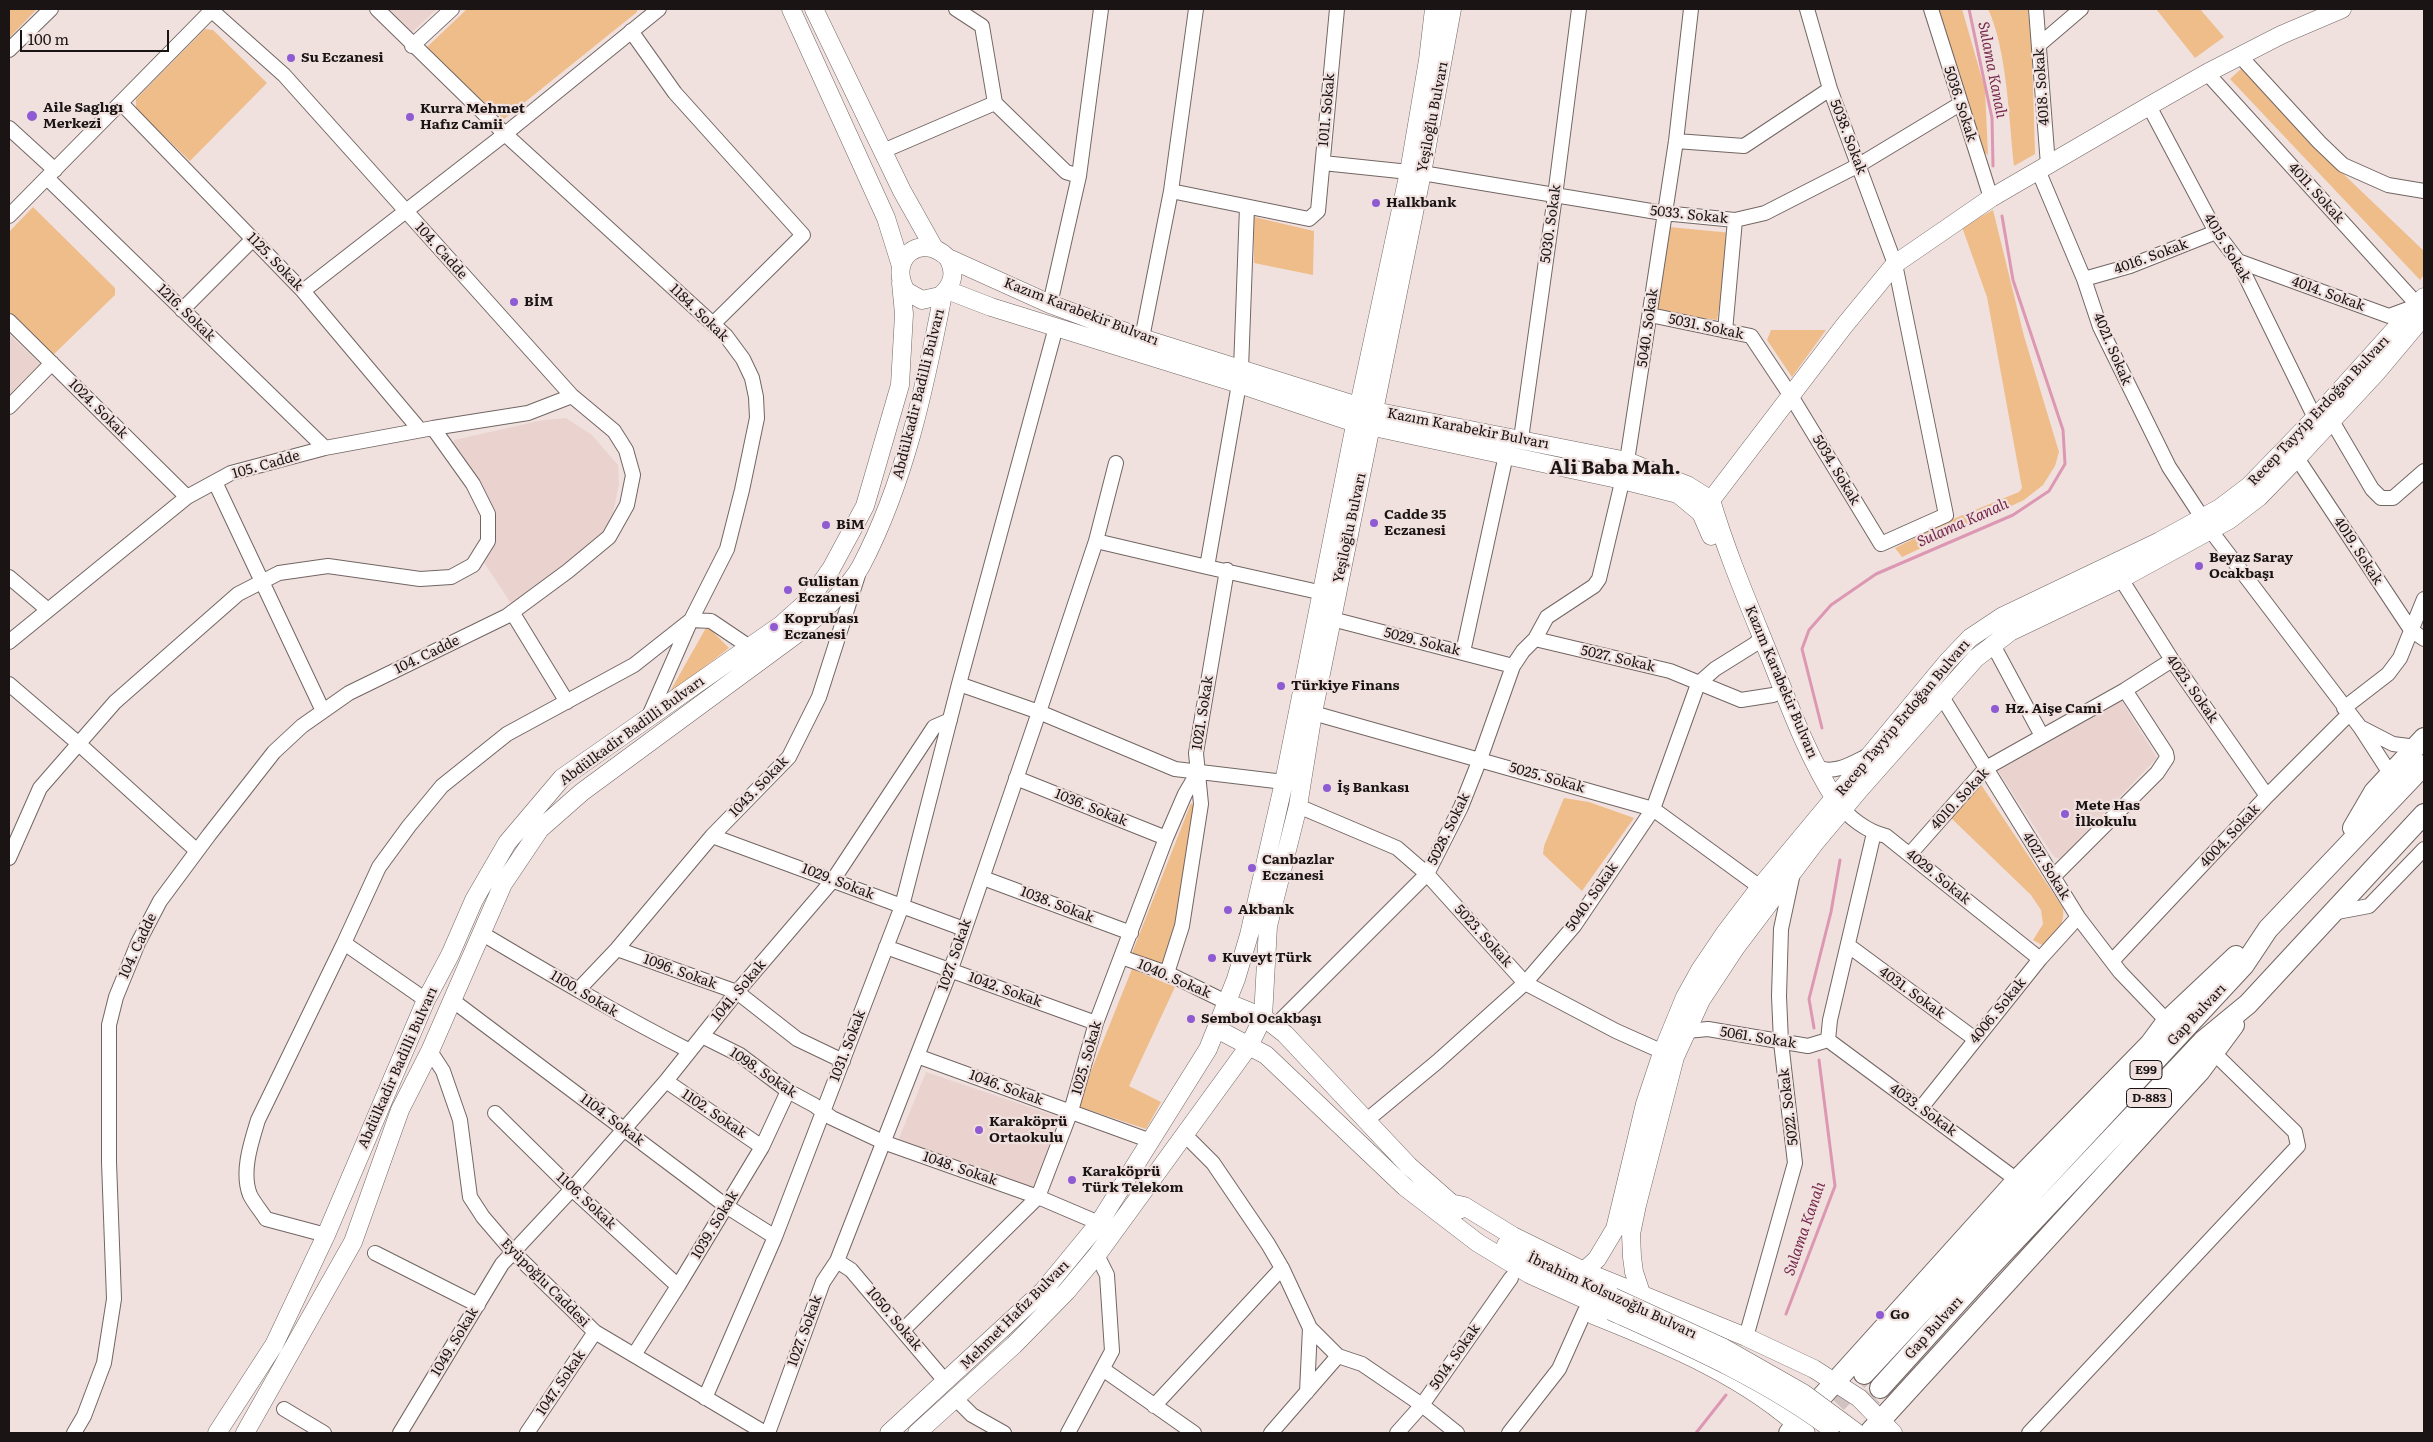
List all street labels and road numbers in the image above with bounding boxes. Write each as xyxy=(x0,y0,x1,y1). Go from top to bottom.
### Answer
street label: 4018. Sokak xyxy=(2031,48,2053,126)
street label: Yeşiloğlu Bulvarı xyxy=(1414,60,1452,174)
street label: 5036. Sokak xyxy=(1940,64,1980,144)
street label: 1011. Sokak xyxy=(1315,73,1339,147)
street label: 5038. Sokak xyxy=(1826,97,1870,177)
street label: 4011. Sokak xyxy=(2284,159,2348,227)
street label: 5030. Sokak xyxy=(1537,184,1565,264)
street label: 5033. Sokak xyxy=(1649,203,1729,227)
street label: 4015. Sokak xyxy=(2200,211,2254,285)
street label: 104. Cadde xyxy=(411,219,471,283)
street label: 1125. Sokak xyxy=(243,230,307,294)
street label: 4016. Sokak xyxy=(2112,236,2190,278)
street label: 4014. Sokak xyxy=(2289,273,2367,315)
street label: Kazım Karabekir Bulvarı xyxy=(1001,275,1161,349)
street label: 1216. Sokak xyxy=(153,281,219,345)
street label: 1184. Sokak xyxy=(666,281,732,345)
street label: 5040. Sokak xyxy=(1634,287,1662,369)
street label: Abdülkadir Badilli Bulvarı xyxy=(890,307,948,481)
street label: 4021. Sokak xyxy=(2089,310,2135,388)
street label: 5031. Sokak xyxy=(1667,311,1745,343)
street label: Recep Tayyip Erdoğan Bulvarı xyxy=(2245,332,2393,490)
street label: 1024. Sokak xyxy=(65,376,131,442)
street label: Kazım Karabekir Bulvarı xyxy=(1386,405,1550,453)
street label: 5034. Sokak xyxy=(1809,432,1863,508)
street label: 105. Cadde xyxy=(230,447,302,483)
street label: Yeşiloğlu Bulvarı xyxy=(1330,471,1370,585)
street label: 4019. Sokak xyxy=(2330,514,2386,588)
street label: Kazım Karabekir Bulvarı xyxy=(1741,603,1821,761)
street label: 5029. Sokak xyxy=(1382,624,1462,660)
street label: 104. Cadde xyxy=(392,632,462,678)
street label: Recep Tayyip Erdoğan Bulvarı xyxy=(1833,636,1973,800)
street label: 5027. Sokak xyxy=(1579,642,1657,676)
street label: 4023. Sokak xyxy=(2163,652,2221,726)
street label: Abdülkadir Badilli Bulvarı xyxy=(556,673,708,789)
street label: 1021. Sokak xyxy=(1189,675,1217,751)
street label: 1043. Sokak xyxy=(726,753,792,821)
street label: 5025. Sokak xyxy=(1507,759,1587,797)
street label: 4010. Sokak xyxy=(1927,765,1993,833)
street label: 1036. Sokak xyxy=(1052,786,1130,830)
street label: 5028. Sokak xyxy=(1424,790,1474,868)
street label: 4004. Sokak xyxy=(2197,801,2263,871)
street label: 4027. Sokak xyxy=(2019,829,2073,903)
street label: 4029. Sokak xyxy=(1902,846,1974,908)
street label: 1029. Sokak xyxy=(799,860,877,904)
street label: 5040. Sokak xyxy=(1562,860,1622,934)
street label: 1038. Sokak xyxy=(1018,883,1096,927)
street label: 5023. Sokak xyxy=(1451,901,1515,971)
street label: 104. Cadde xyxy=(116,911,160,981)
street label: 1027. Sokak xyxy=(935,917,975,993)
street label: 1096. Sokak xyxy=(641,951,719,993)
street label: 1040. Sokak xyxy=(1135,956,1213,1002)
street label: 1041. Sokak xyxy=(708,957,770,1025)
street label: 4031. Sokak xyxy=(1876,963,1948,1023)
street label: 1100. Sokak xyxy=(547,967,621,1021)
street label: 1042. Sokak xyxy=(966,969,1044,1011)
street label: 4006. Sokak xyxy=(1966,975,2030,1047)
street label: Gap Bulvarı xyxy=(2164,981,2230,1049)
street label: Abdülkadir Badilli Bulvarı xyxy=(355,985,441,1151)
street label: 1031. Sokak xyxy=(827,1008,869,1084)
street label: 1025. Sokak xyxy=(1068,1019,1106,1097)
street label: 5061. Sokak xyxy=(1719,1024,1797,1052)
street label: 1098. Sokak xyxy=(726,1044,800,1102)
road number: E99 xyxy=(2130,1060,2162,1080)
street label: 1046. Sokak xyxy=(967,1067,1045,1109)
street label: 5022. Sokak xyxy=(1776,1067,1802,1147)
street label: 4033. Sokak xyxy=(1886,1080,1960,1140)
street label: 1102. Sokak xyxy=(678,1086,750,1142)
road number: D-883 xyxy=(2126,1088,2172,1108)
street label: 1104. Sokak xyxy=(577,1091,647,1149)
street label: 1048. Sokak xyxy=(921,1148,999,1190)
street label: 1106. Sokak xyxy=(553,1169,619,1233)
street label: 1039. Sokak xyxy=(688,1188,742,1262)
street label: Eyüpoğlu Caddesi xyxy=(497,1235,593,1331)
street label: İbrahim Kolsuzoğlu Bulvarı xyxy=(1525,1249,1699,1343)
street label: Mehmet Hafız Bulvarı xyxy=(957,1257,1073,1373)
street label: 1050. Sokak xyxy=(863,1284,925,1354)
street label: 1027. Sokak xyxy=(784,1293,826,1369)
street label: Gap Bulvarı xyxy=(1902,1293,1966,1363)
street label: 1049. Sokak xyxy=(428,1305,482,1379)
street label: 5014. Sokak xyxy=(1426,1321,1484,1393)
street label: 1047. Sokak xyxy=(533,1347,589,1419)

